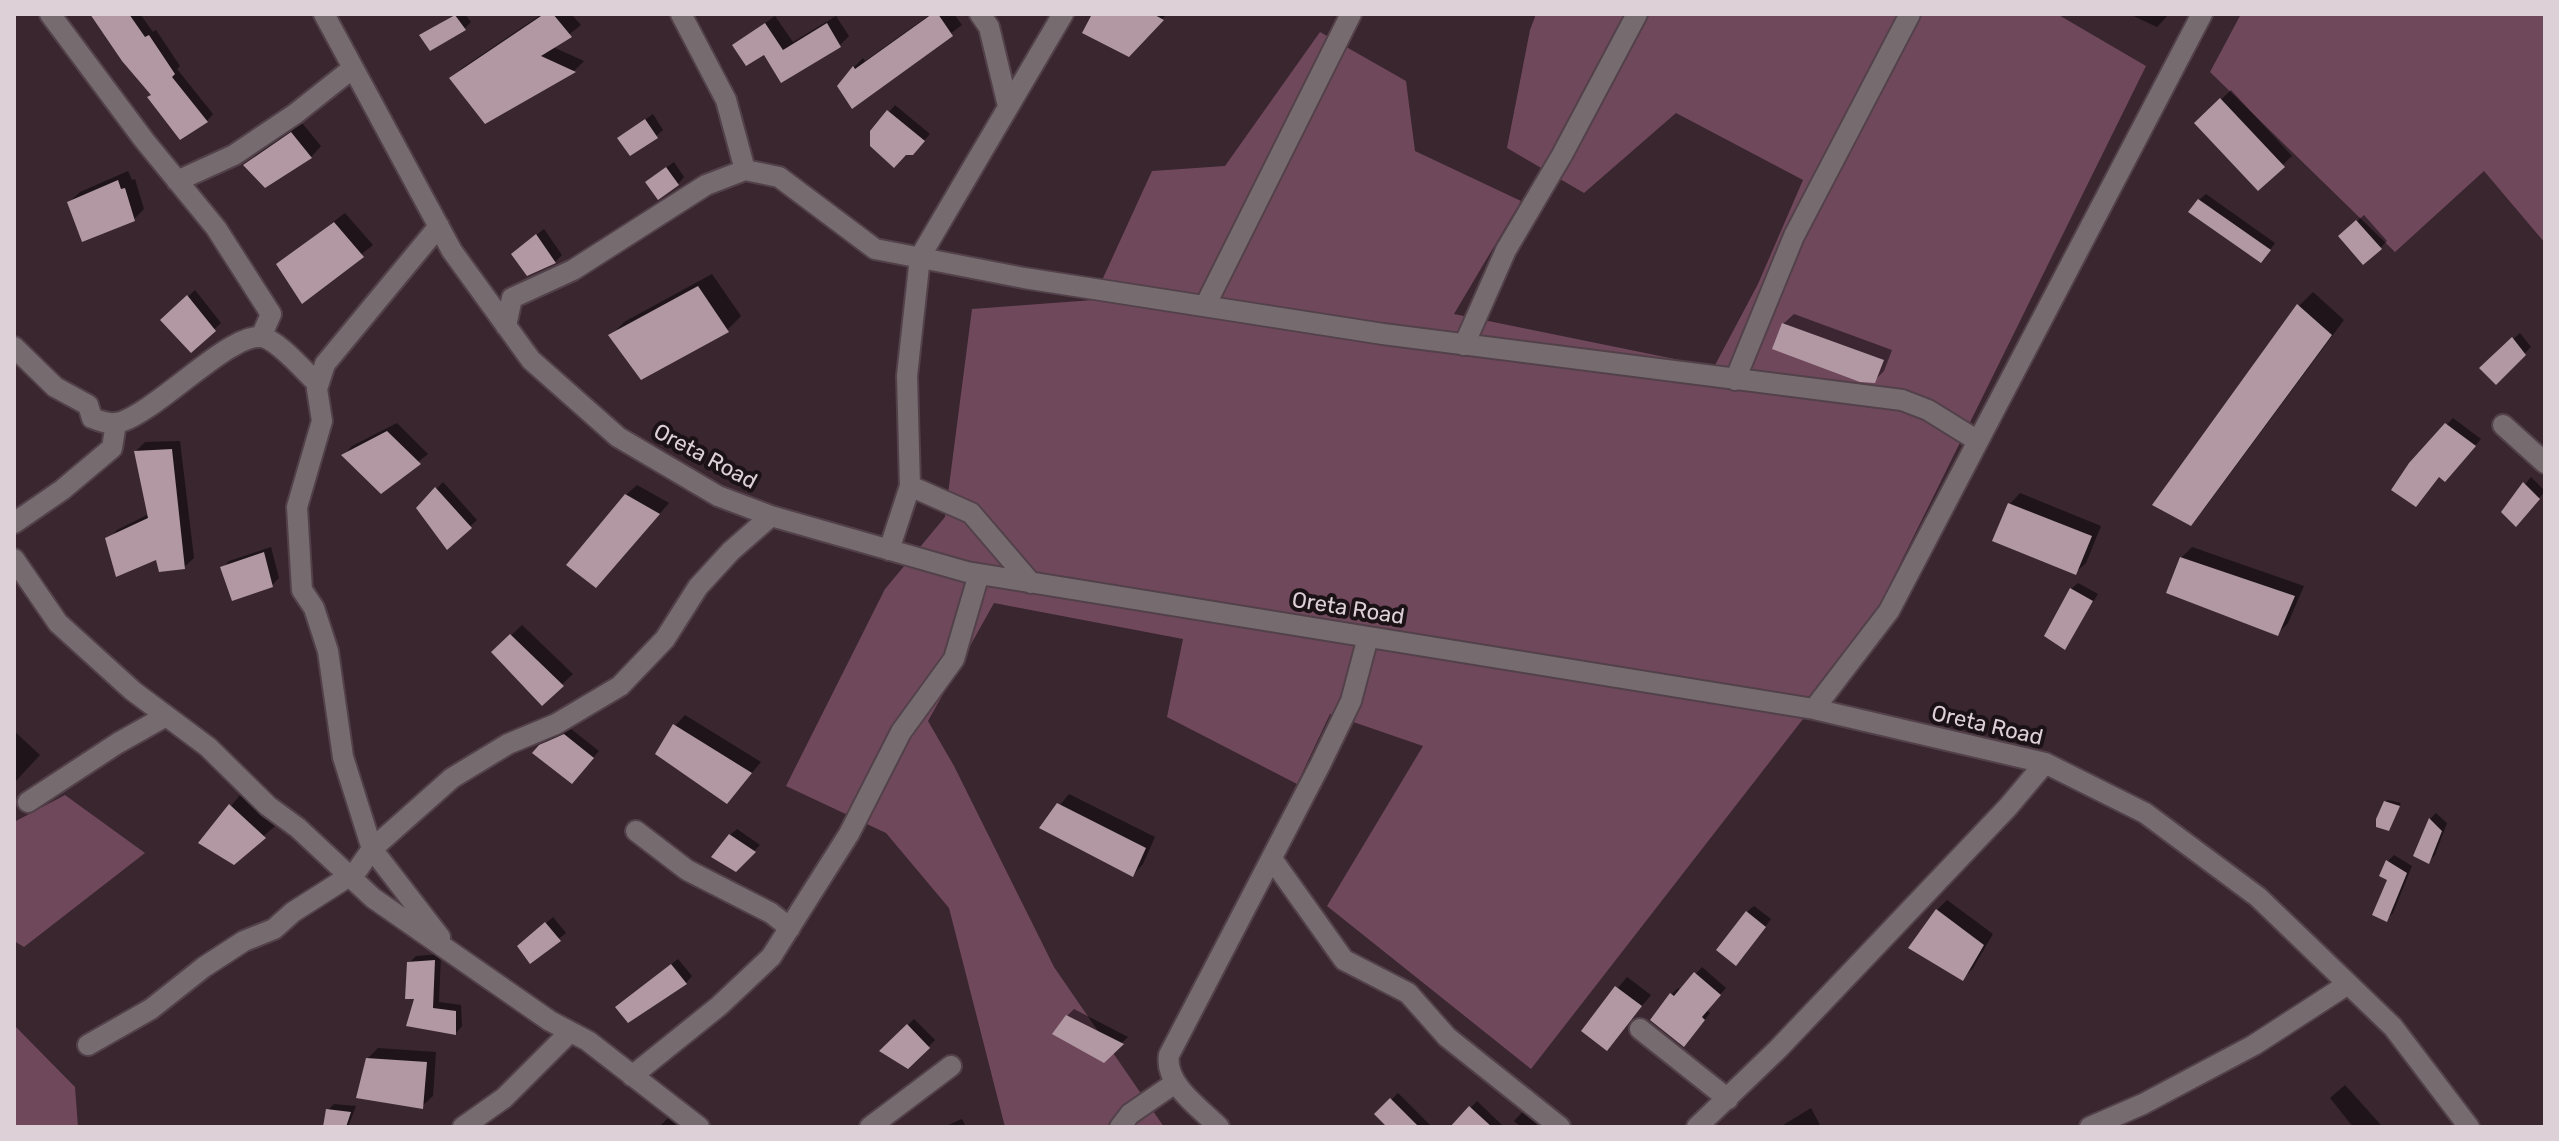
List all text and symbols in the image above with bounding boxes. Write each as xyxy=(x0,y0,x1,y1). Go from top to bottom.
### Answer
street label: Oreta Road xyxy=(649,419,761,495)
street label: Oreta Road xyxy=(1290,587,1406,631)
street label: Oreta Road xyxy=(1929,700,2045,752)

